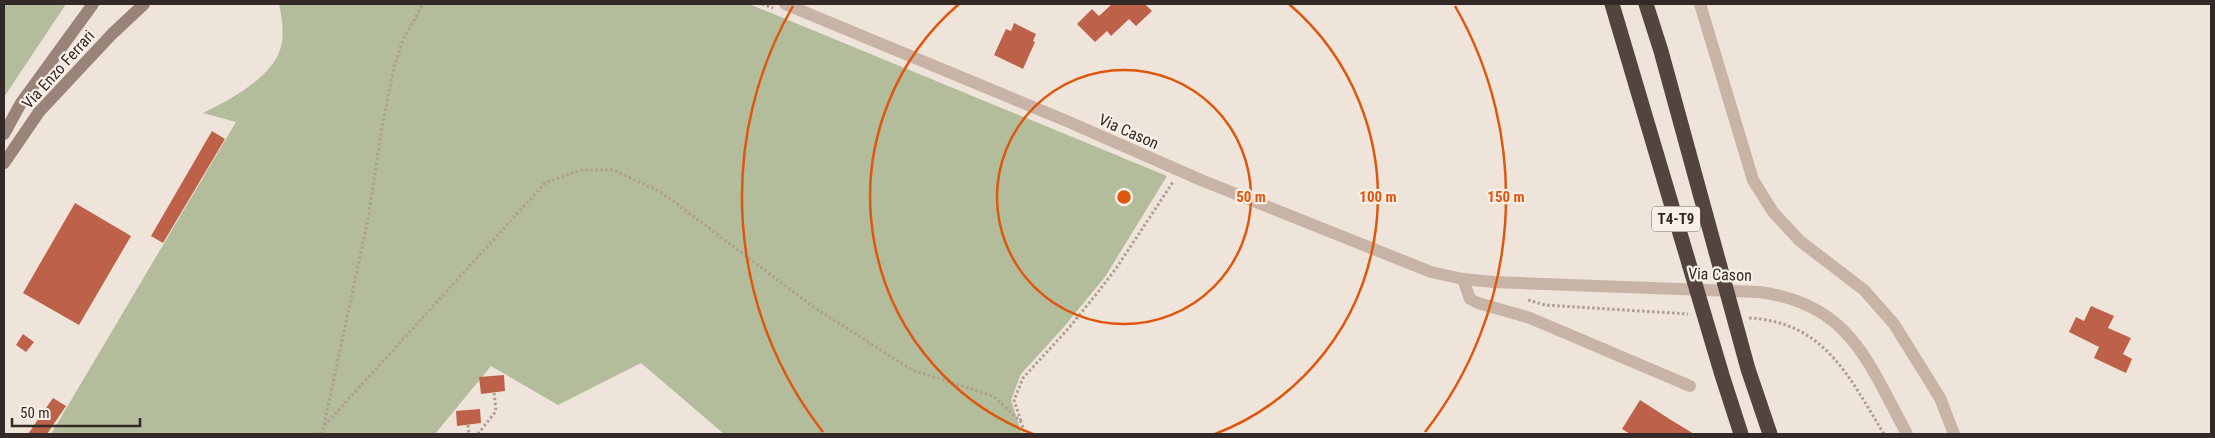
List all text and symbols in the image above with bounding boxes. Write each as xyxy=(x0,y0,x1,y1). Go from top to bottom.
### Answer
street label: Via Enzo Ferrari xyxy=(18,26,99,112)
street label: Via Cason xyxy=(1096,110,1162,153)
centre of rings xyxy=(1115,188,1133,206)
text: 50 m xyxy=(1236,188,1266,206)
text: 100 m xyxy=(1359,188,1397,206)
text: 150 m xyxy=(1487,188,1525,206)
road number: T4-T9 xyxy=(1652,206,1700,232)
street label: Via Cason xyxy=(1688,264,1752,285)
scale bar xyxy=(12,396,140,428)
text: 50 m xyxy=(20,404,50,422)

